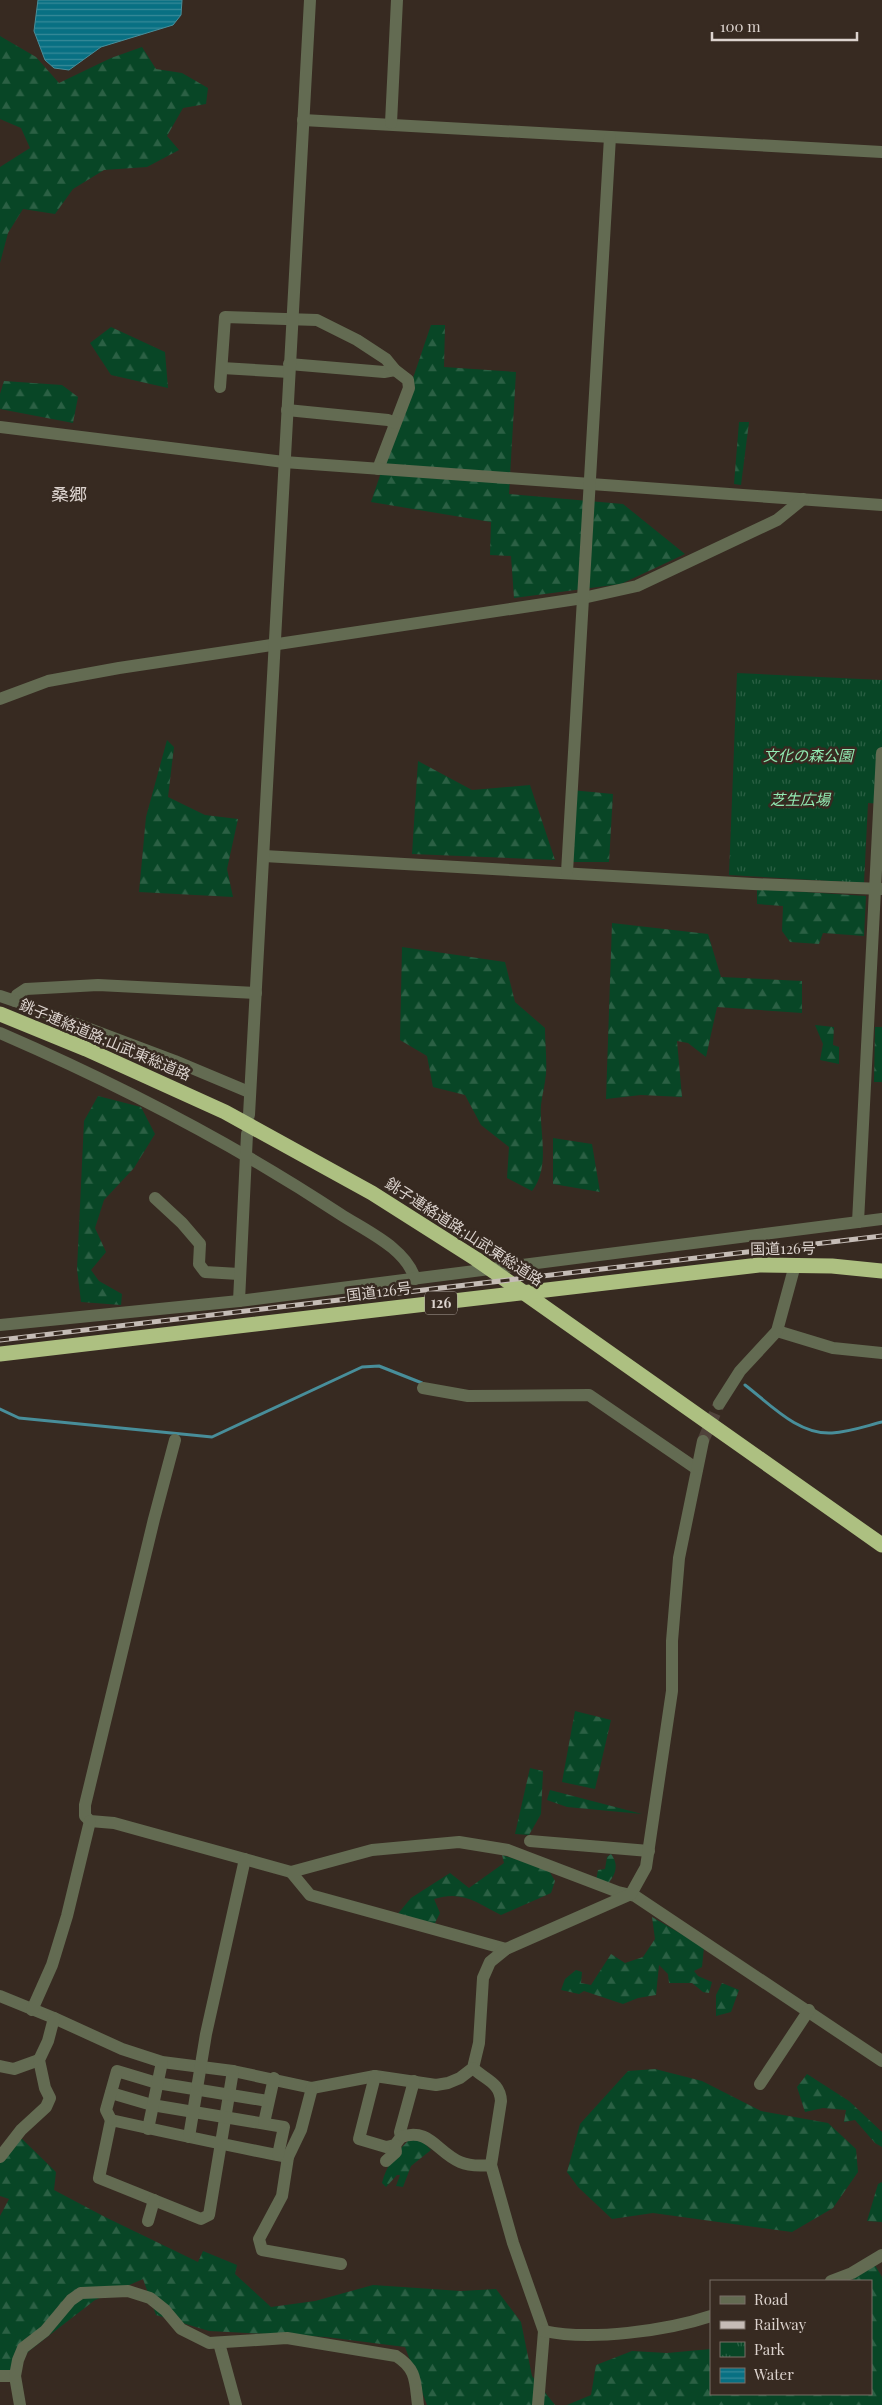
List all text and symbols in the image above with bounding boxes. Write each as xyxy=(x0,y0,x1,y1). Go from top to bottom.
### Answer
scale bar xyxy=(712,10,857,42)
text: 100 m xyxy=(720,16,761,36)
district label: 桑郷 xyxy=(51,482,87,506)
park label: 文化の森公園 xyxy=(763,745,855,765)
park label: 芝生広場 xyxy=(770,789,832,809)
street label: 銚子連絡道路;山武東総道路 xyxy=(17,994,194,1084)
street label: 銚子連絡道路;山武東総道路 xyxy=(382,1173,547,1290)
street label: 国道126号 xyxy=(750,1237,816,1259)
street label: 国道126号 xyxy=(345,1277,413,1305)
road number: 126 xyxy=(425,1292,457,1315)
legend xyxy=(710,2280,872,2395)
text: Road xyxy=(754,2289,788,2309)
text: Railway xyxy=(754,2314,807,2334)
text: Park xyxy=(754,2339,786,2359)
text: Water xyxy=(753,2364,794,2384)

